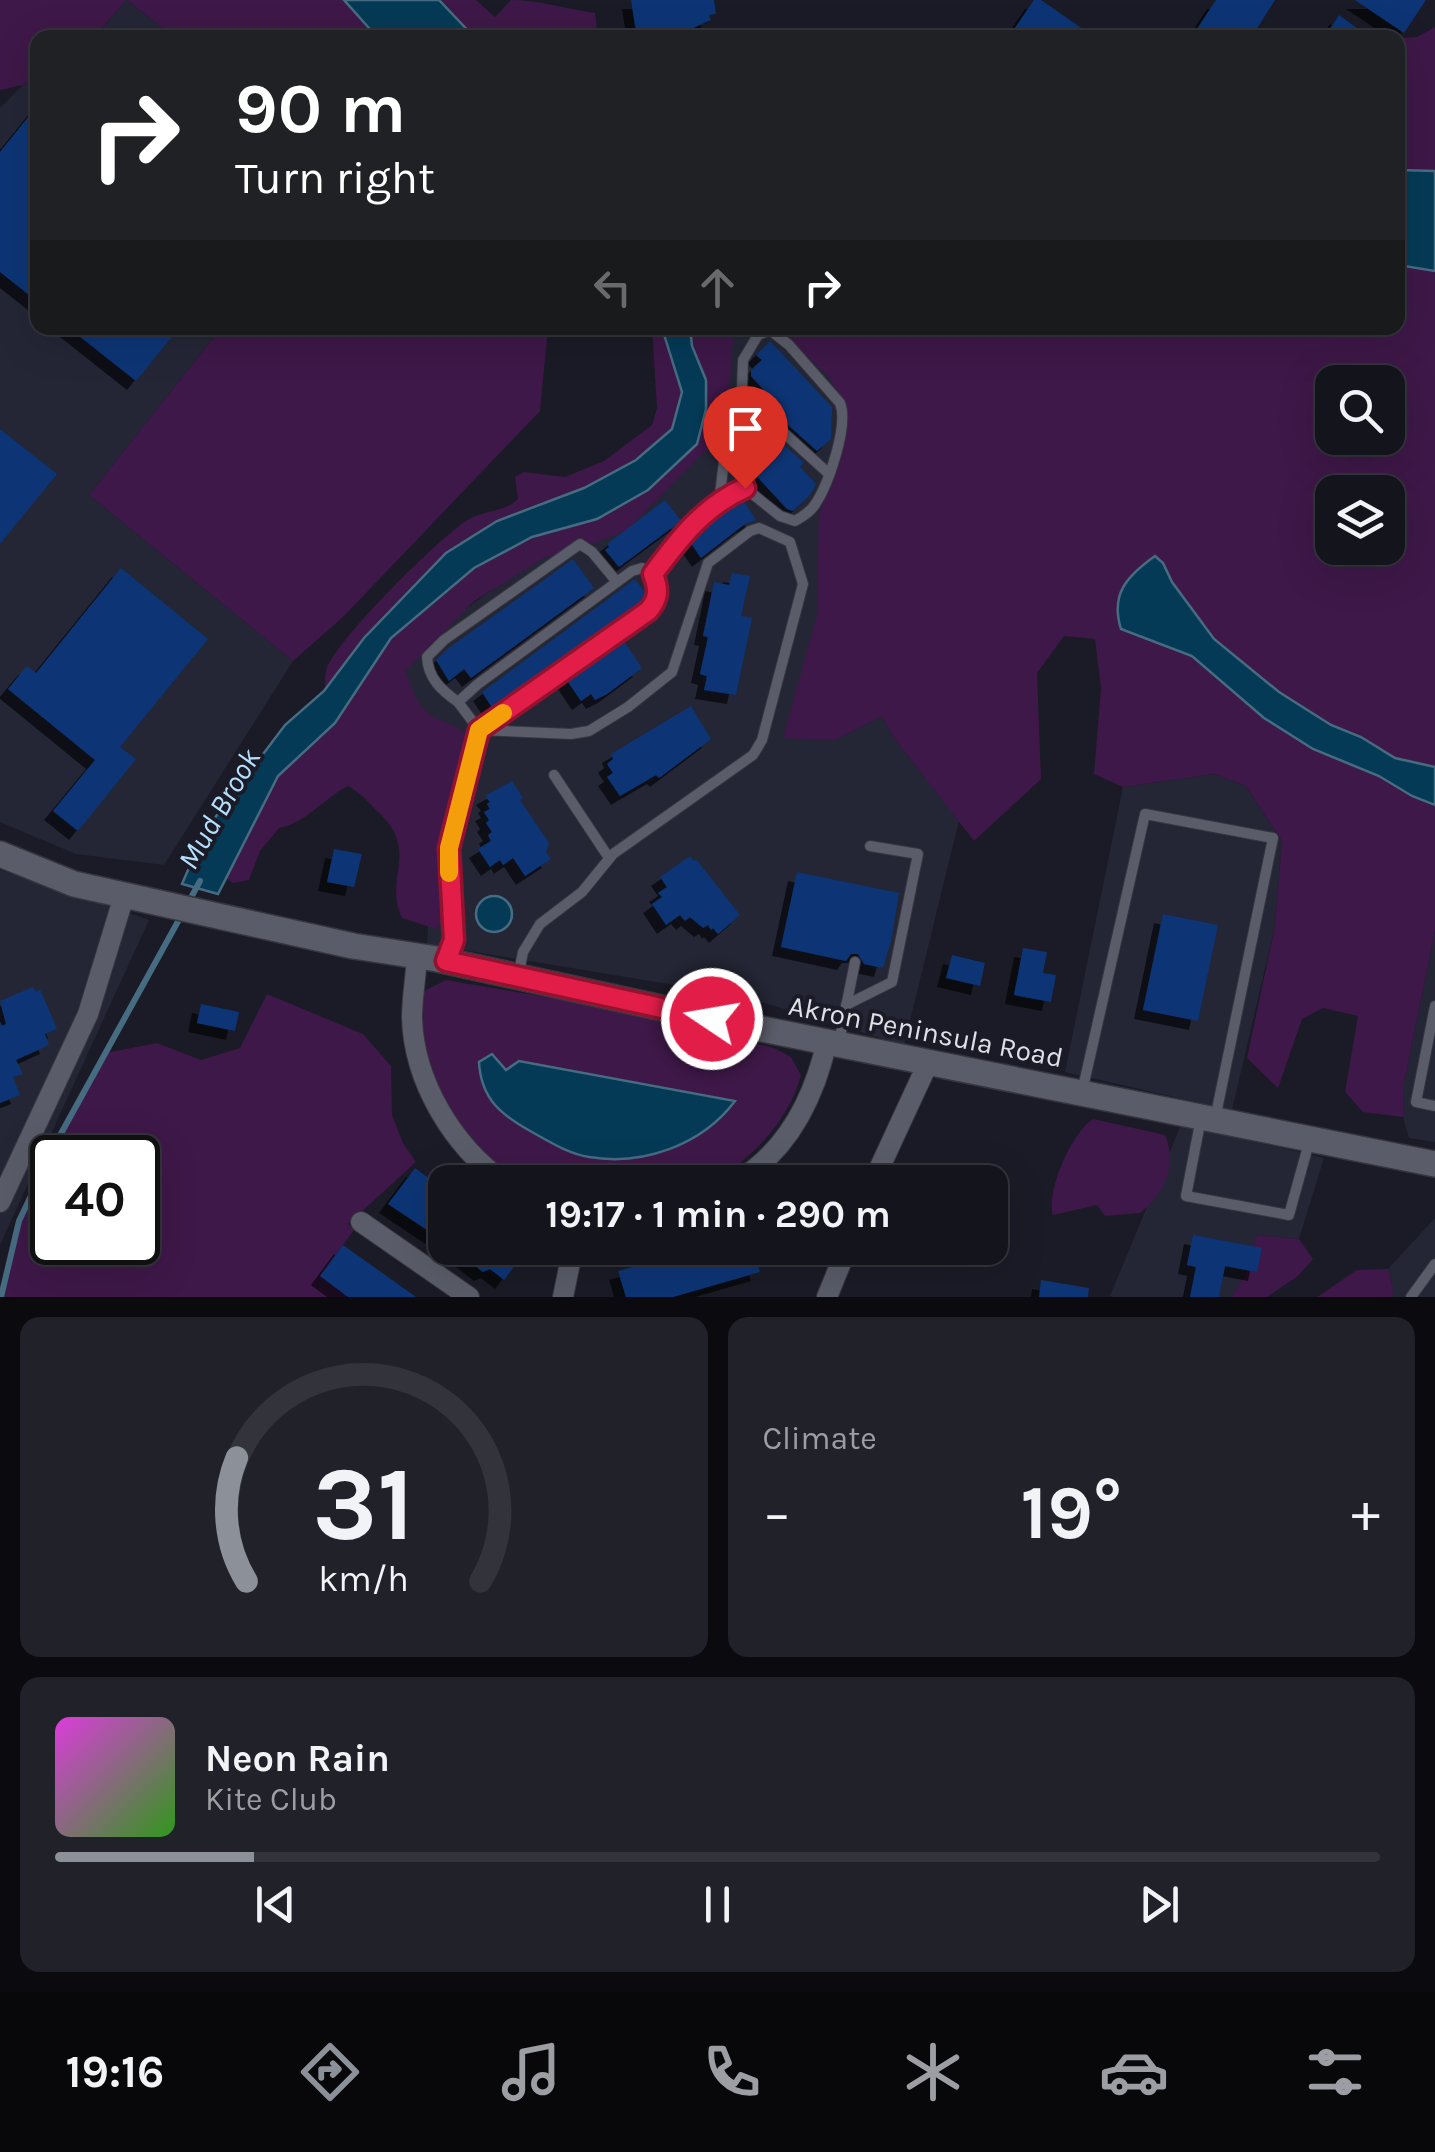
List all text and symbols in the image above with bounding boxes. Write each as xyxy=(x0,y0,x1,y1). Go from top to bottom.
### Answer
text: 90 m xyxy=(235,68,406,150)
icon: right xyxy=(70,70,200,200)
text: Turn right xyxy=(235,152,435,204)
icon: left xyxy=(585,260,640,315)
icon: ahead xyxy=(690,260,745,315)
icon: right xyxy=(795,260,850,315)
map controls xyxy=(1315,365,1405,565)
button: search xyxy=(1315,365,1405,455)
pin xyxy=(703,386,788,489)
icon: arrive xyxy=(718,401,773,456)
button: layers xyxy=(1315,475,1405,565)
water label: Mud Brook xyxy=(170,742,268,876)
position arrow xyxy=(660,967,764,1071)
street label: Akron Peninsula Road xyxy=(786,989,1066,1074)
speed limit sign: 40 xyxy=(30,1135,160,1265)
text: 19:17 · 1 min · 290 m xyxy=(545,1192,891,1237)
text: Climate xyxy=(763,1420,877,1457)
text: 31 xyxy=(313,1444,415,1565)
text: 19° xyxy=(1020,1469,1122,1557)
text: − xyxy=(763,1481,791,1545)
text: + xyxy=(1351,1481,1380,1545)
text: km/h xyxy=(318,1558,409,1600)
text: Neon Rain xyxy=(205,1736,390,1781)
text: Kite Club xyxy=(205,1781,337,1818)
icon: previous xyxy=(248,1877,303,1932)
icon: pause xyxy=(690,1877,745,1932)
icon: next xyxy=(1132,1877,1187,1932)
icon: directions xyxy=(295,2037,365,2107)
icon: music xyxy=(496,2037,566,2107)
icon: phone xyxy=(697,2037,767,2107)
icon: climate xyxy=(898,2037,968,2107)
icon: car xyxy=(1099,2037,1169,2107)
icon: filters xyxy=(1300,2037,1370,2107)
text: 19:16 xyxy=(65,2046,164,2098)

